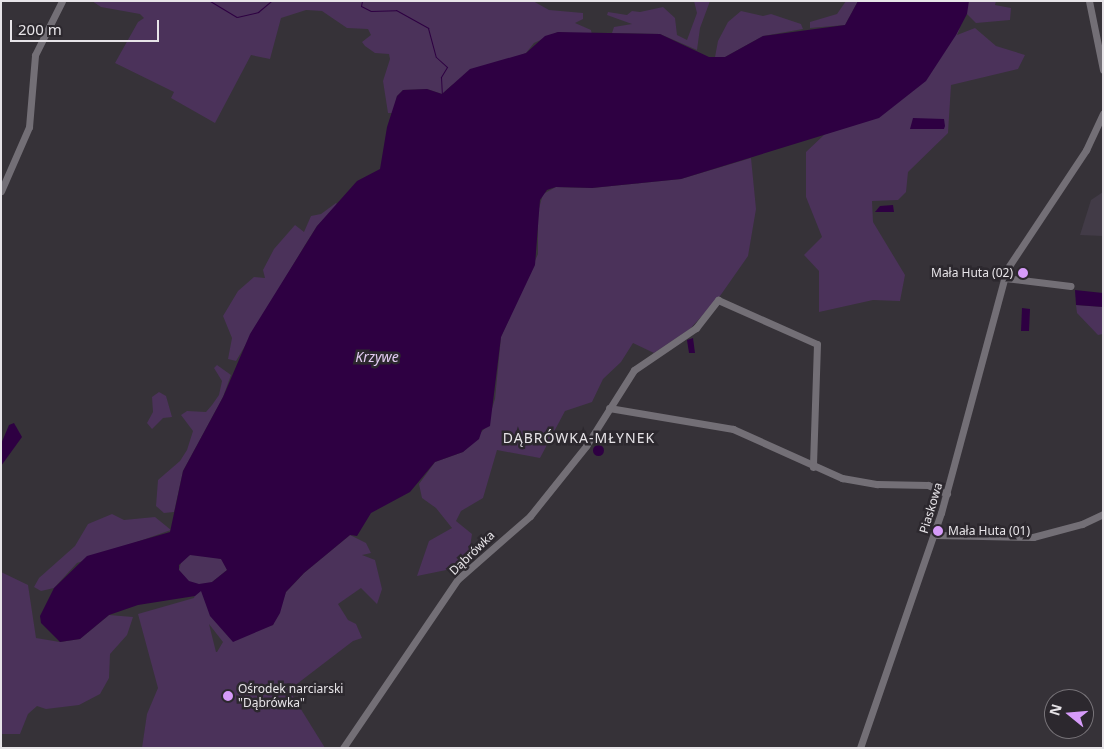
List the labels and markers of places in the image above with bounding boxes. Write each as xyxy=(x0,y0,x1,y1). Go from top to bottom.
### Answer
place label: Mała Huta (02) xyxy=(931,266,1013,280)
marker: Mała Huta (02) xyxy=(1017,267,1029,279)
place label: Mała Huta (01) xyxy=(948,524,1030,538)
marker: Mała Huta (01) xyxy=(932,525,944,537)
place label: Ośrodek narciarski "Dąbrówka" xyxy=(238,682,343,710)
marker: Ośrodek narciarski "Dąbrówka" xyxy=(222,690,234,702)

